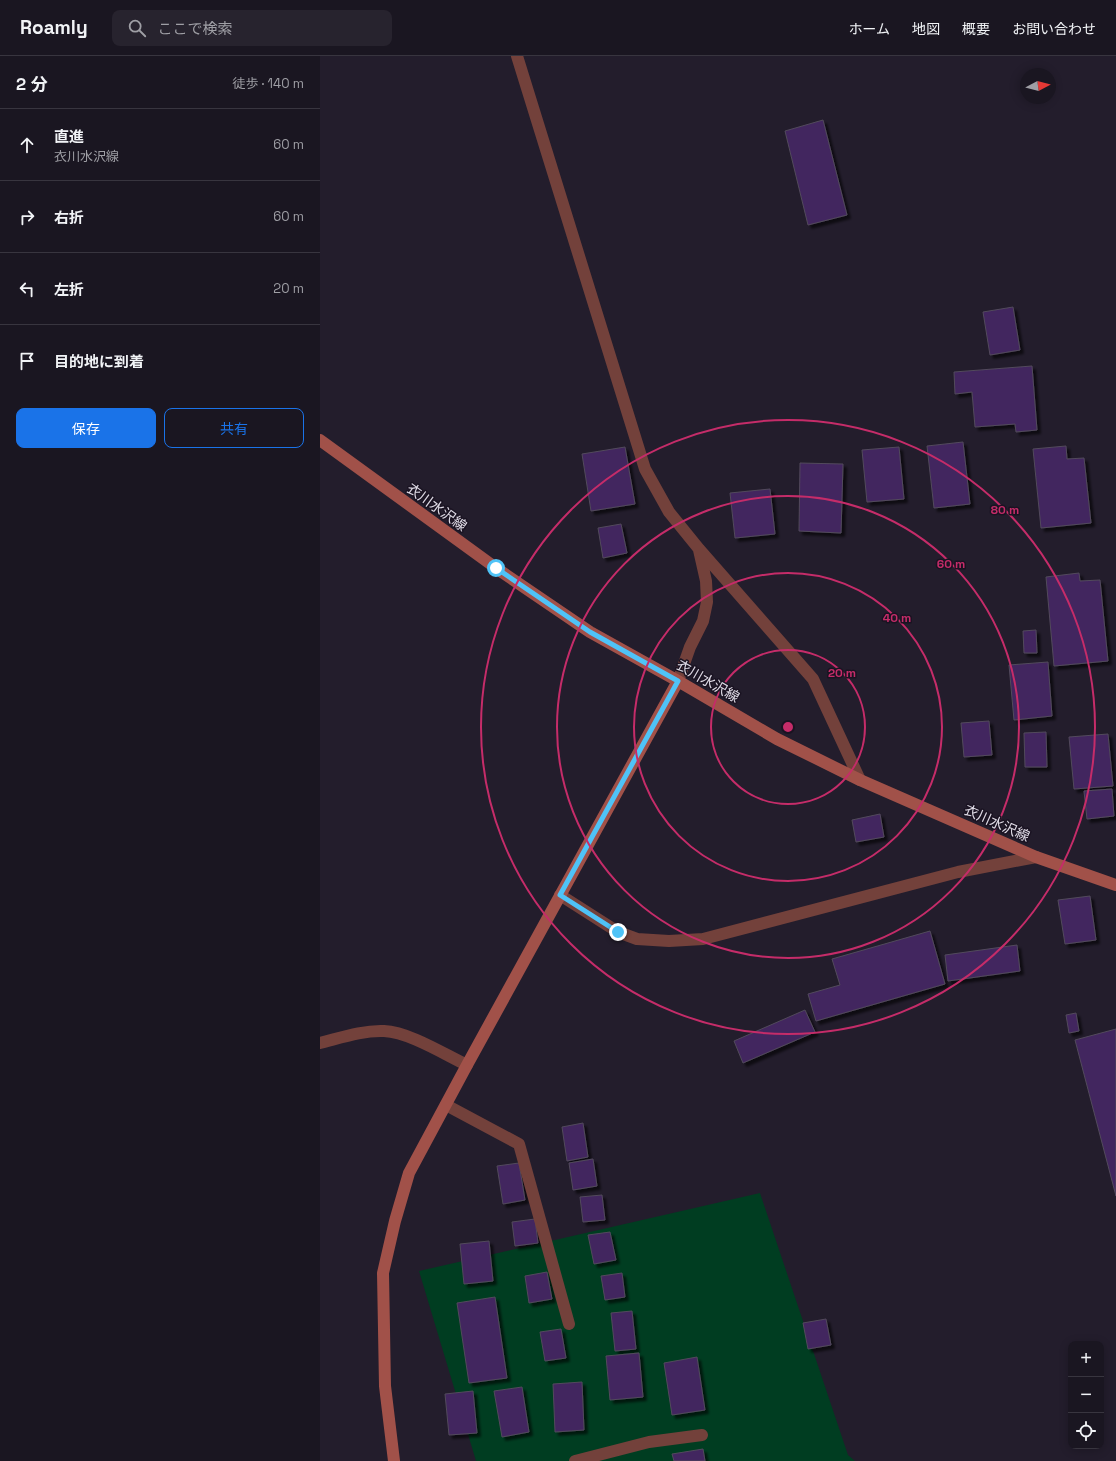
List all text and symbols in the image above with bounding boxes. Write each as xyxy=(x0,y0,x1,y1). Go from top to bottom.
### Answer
search box xyxy=(112,10,392,46)
text: Roamly xyxy=(20,15,88,40)
icon: search xyxy=(126,17,148,39)
text: ここで検索 xyxy=(158,19,233,38)
text: ホーム xyxy=(848,20,890,38)
text: 地図 xyxy=(912,20,940,38)
text: 概要 xyxy=(962,20,990,38)
text: お問い合わせ xyxy=(1012,20,1096,38)
north arrow xyxy=(1020,68,1056,104)
text: 2 分 xyxy=(16,73,47,95)
text: 徒歩 · 140 m xyxy=(232,75,304,92)
text: 直進 xyxy=(54,127,84,146)
icon: ahead xyxy=(16,134,38,156)
text: 60 m xyxy=(273,136,304,153)
text: 衣川水沢線 xyxy=(54,148,119,165)
icon: right xyxy=(16,206,38,228)
text: 右折 xyxy=(54,208,84,227)
text: 60 m xyxy=(273,208,304,225)
icon: left xyxy=(16,278,38,300)
text: 左折 xyxy=(54,280,84,299)
text: 20 m xyxy=(273,280,304,297)
icon: arrive xyxy=(16,350,38,372)
text: 目的地に到着 xyxy=(54,352,144,371)
button: 保存 xyxy=(16,408,156,448)
button: 共有 xyxy=(164,408,304,448)
street label: 衣川水沢線 xyxy=(403,479,471,535)
text: 80 m xyxy=(991,502,1019,518)
text: 60 m xyxy=(937,556,965,572)
route start xyxy=(487,559,505,577)
text: 40 m xyxy=(883,610,911,626)
street label: 衣川水沢線 xyxy=(673,656,743,706)
text: 20 m xyxy=(828,665,856,681)
centre of rings xyxy=(781,720,795,734)
street label: 衣川水沢線 xyxy=(961,801,1033,845)
route end xyxy=(609,923,627,941)
map controls xyxy=(1068,1341,1104,1449)
button: + xyxy=(1068,1341,1104,1377)
button: − xyxy=(1068,1377,1104,1413)
button: locate xyxy=(1068,1413,1104,1449)

